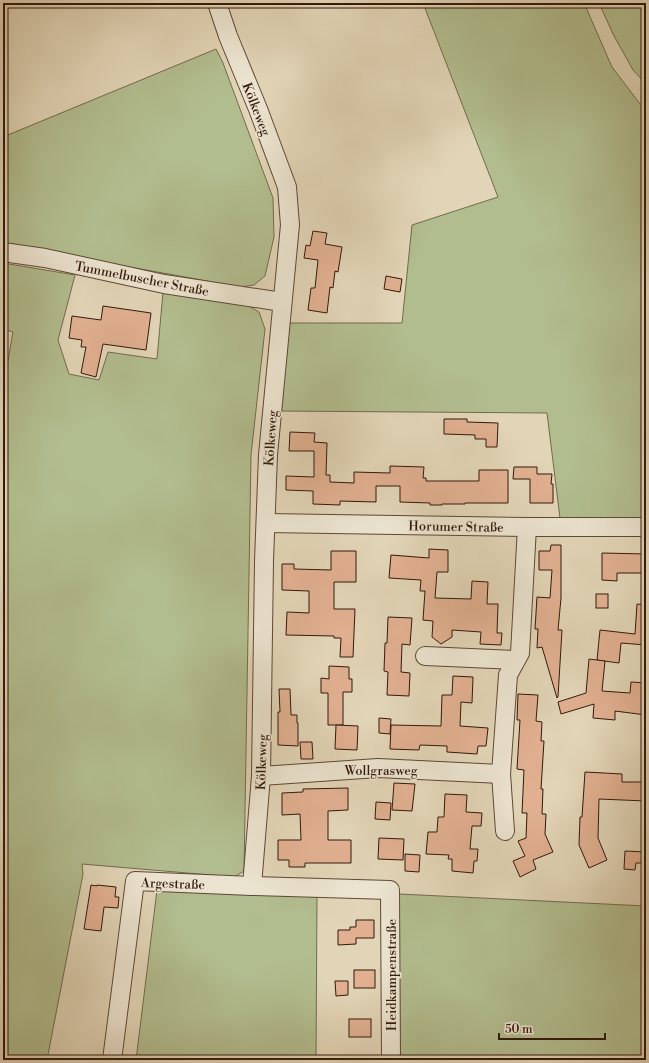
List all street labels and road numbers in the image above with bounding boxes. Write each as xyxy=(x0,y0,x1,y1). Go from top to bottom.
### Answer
street label: Kölkeweg xyxy=(239,80,274,139)
street label: Tummelbuscher Straße xyxy=(73,258,211,300)
street label: Kölkeweg xyxy=(261,409,281,467)
street label: Horumer Straße xyxy=(408,518,504,536)
street label: Kölkeweg xyxy=(253,734,271,790)
street label: Wollgrasweg xyxy=(343,763,418,779)
street label: Argestraße xyxy=(140,875,206,893)
street label: Heidkampenstraße xyxy=(384,919,400,1031)

